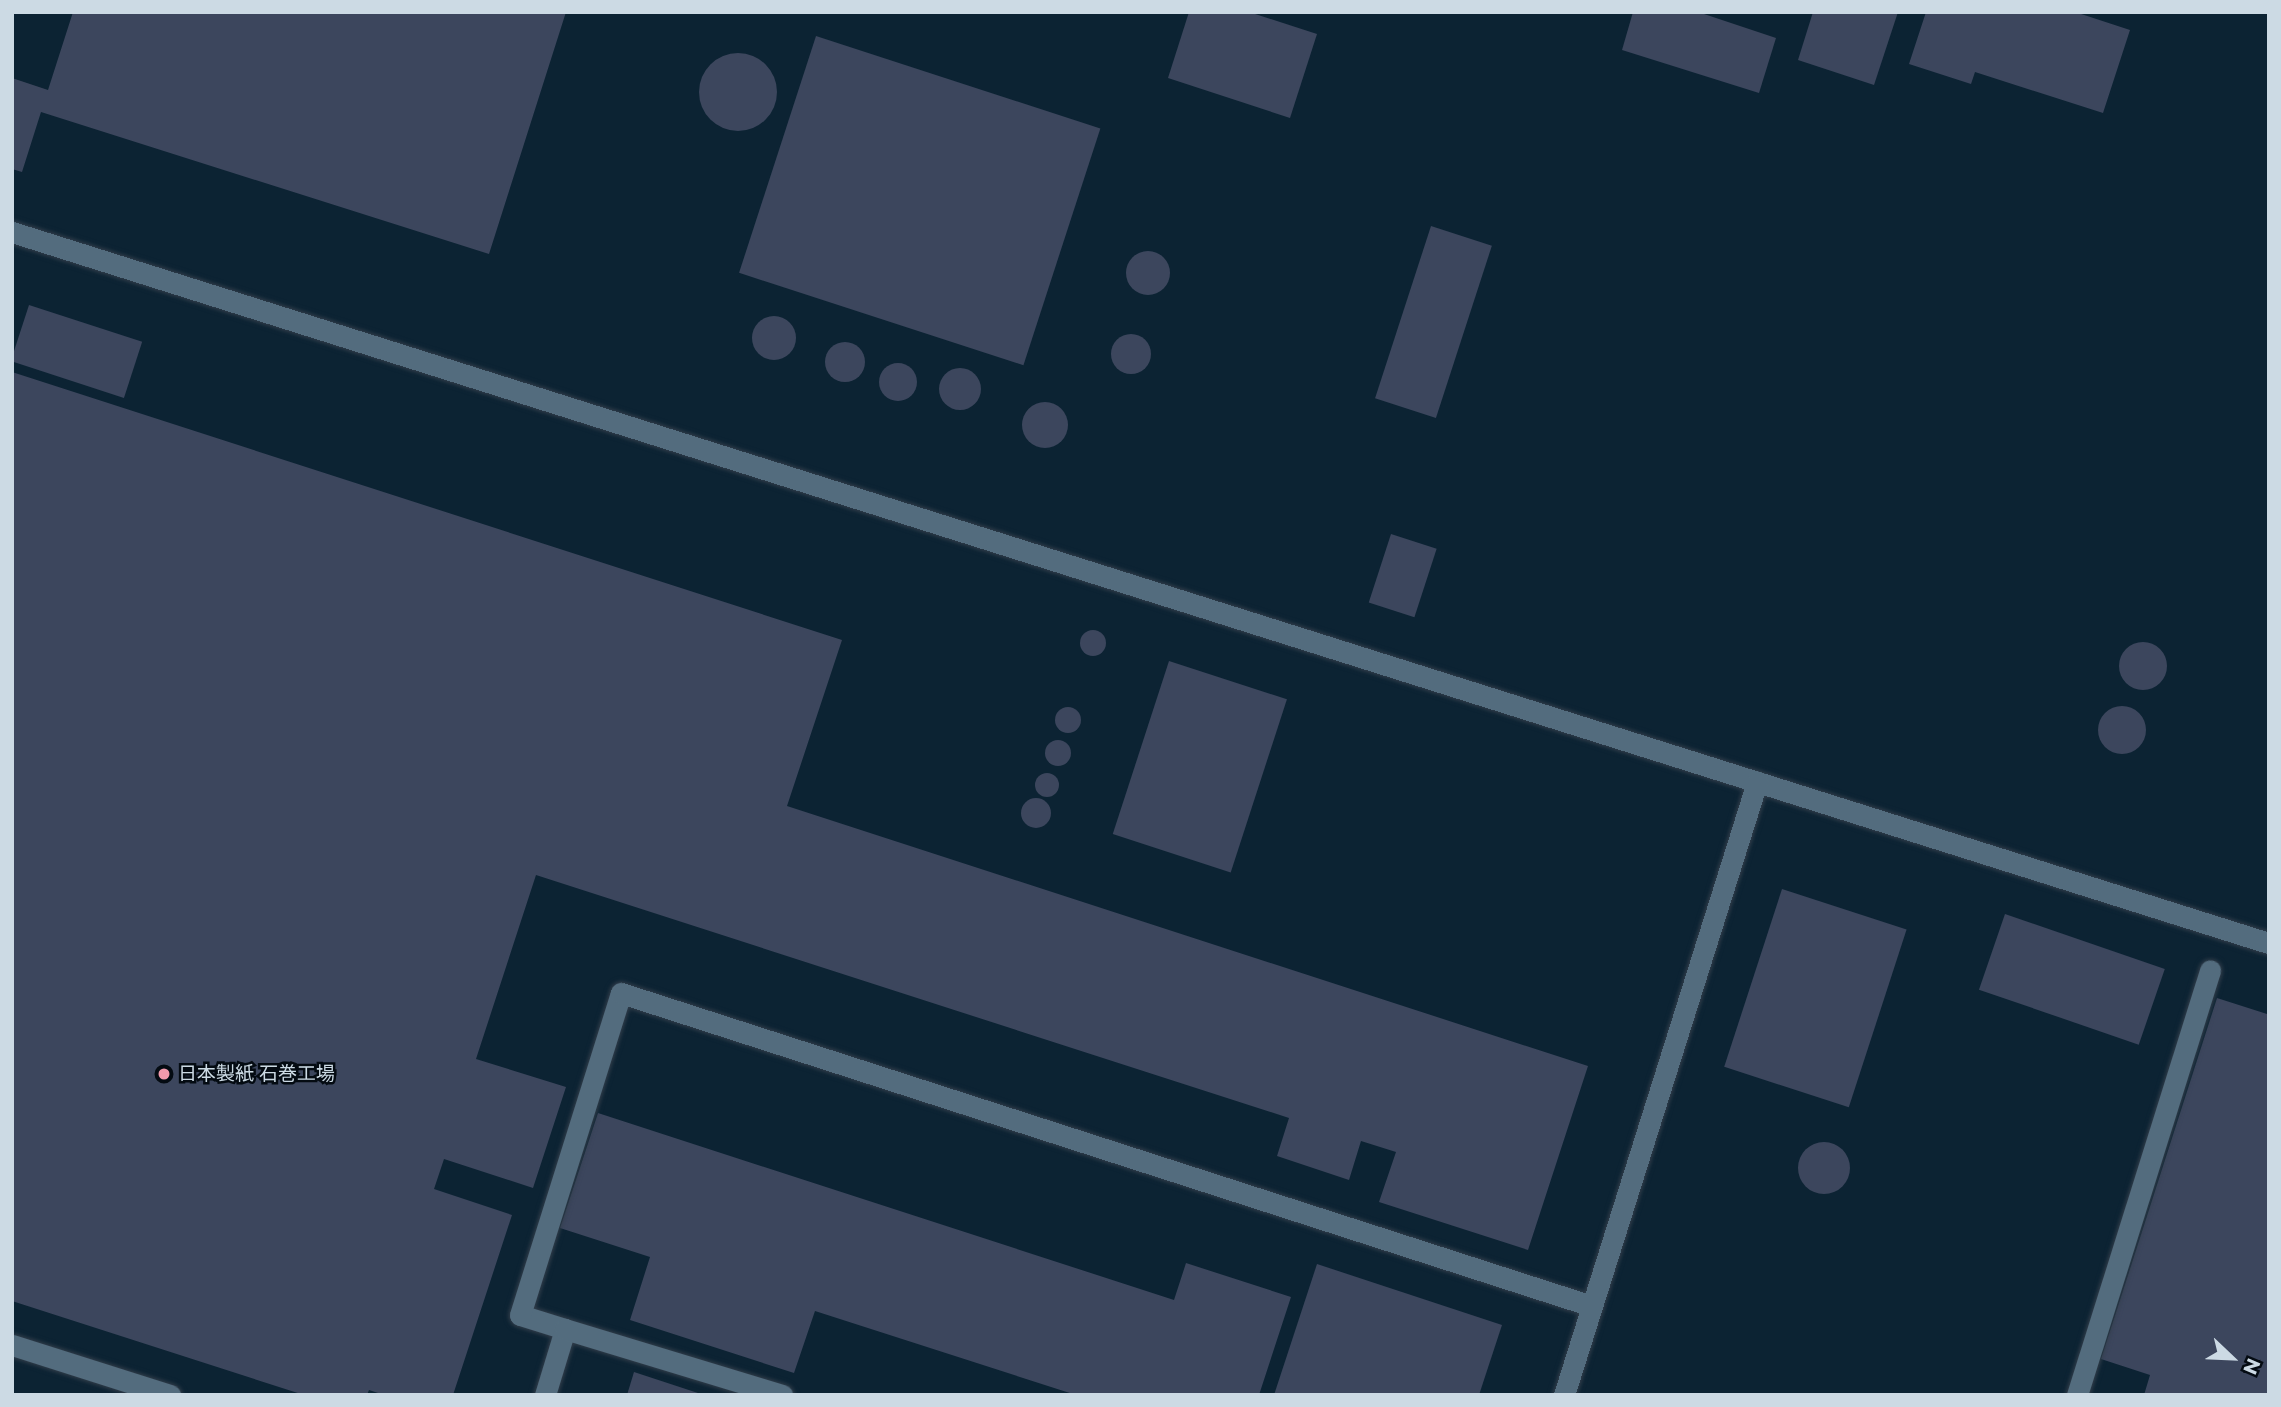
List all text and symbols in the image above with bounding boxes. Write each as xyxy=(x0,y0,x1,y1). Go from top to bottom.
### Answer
place label: 日本製紙 石巻工場 xyxy=(178,1063,335,1085)
marker: 日本製紙 石巻工場 xyxy=(156,1066,172,1082)
north arrow xyxy=(2197,1323,2267,1393)
text: N xyxy=(2238,1355,2265,1378)

